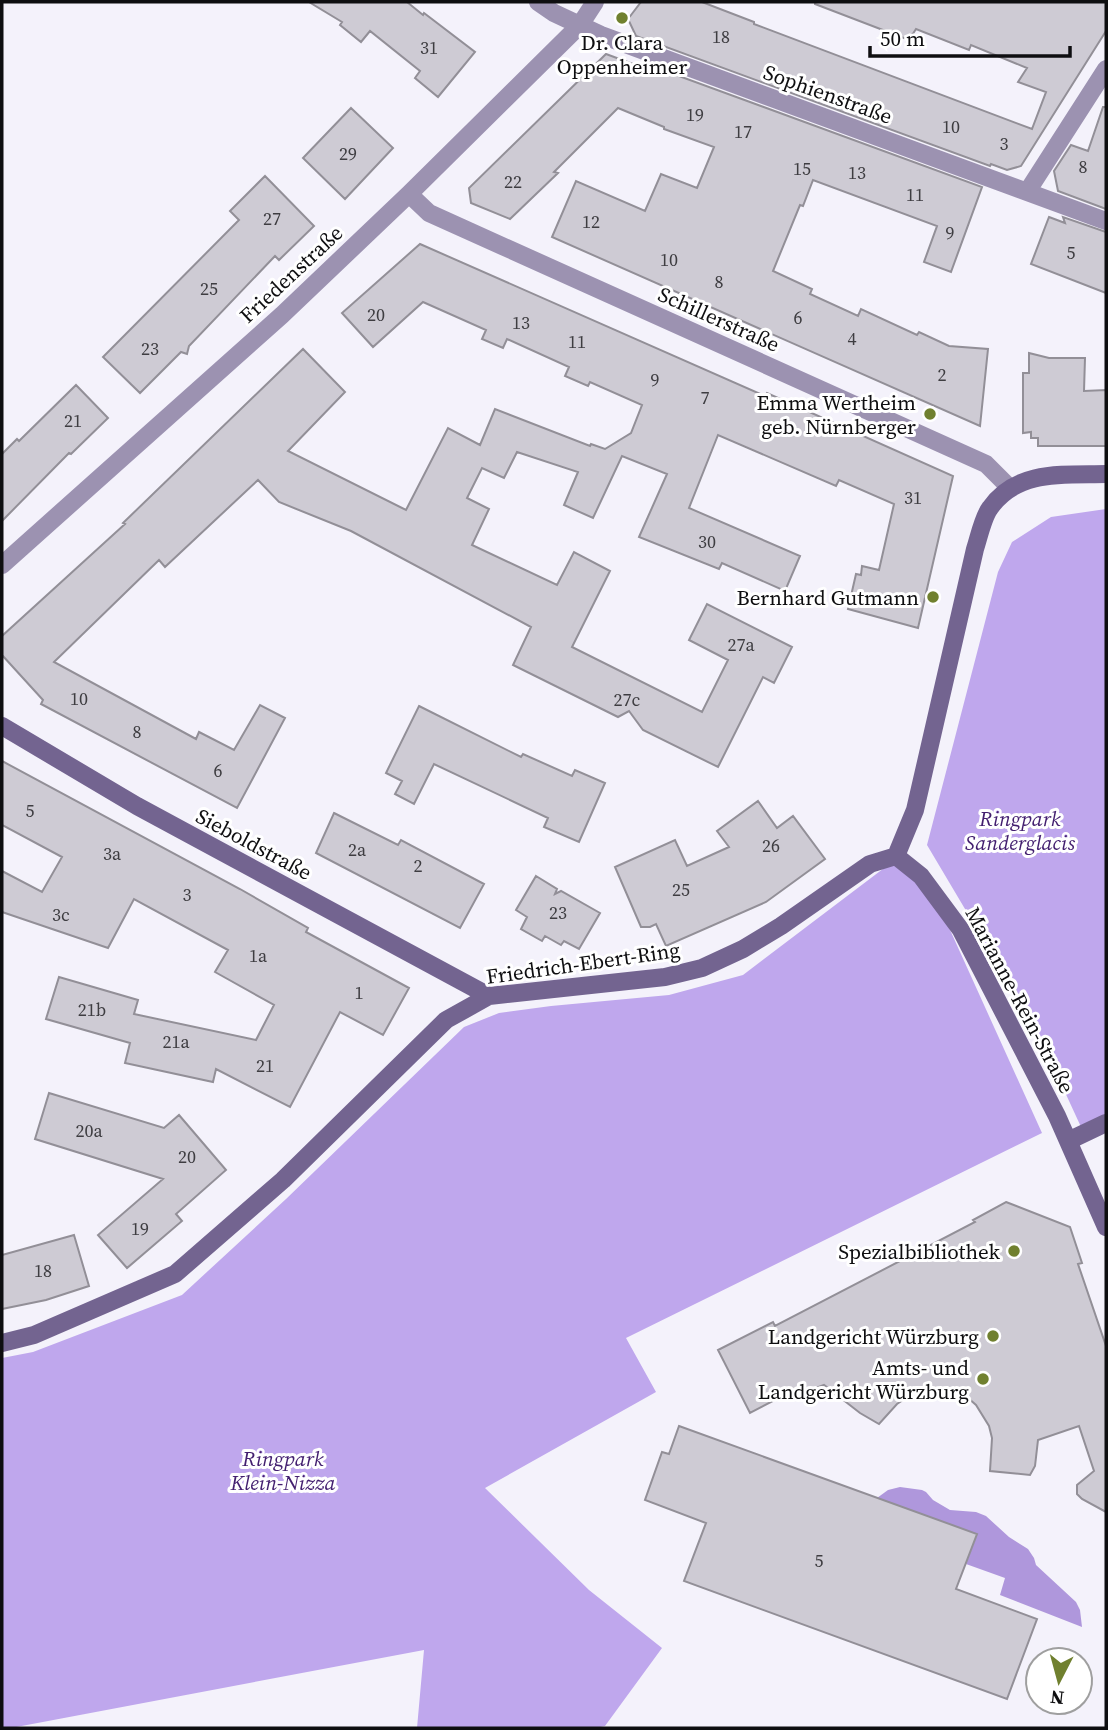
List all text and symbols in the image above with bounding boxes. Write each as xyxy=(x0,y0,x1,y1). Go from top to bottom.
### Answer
marker: Dr. Clara Oppenheimer xyxy=(614,10,630,26)
scale bar xyxy=(870,14,1070,58)
house number: 18 xyxy=(712,24,730,49)
text: 50 m xyxy=(880,24,925,53)
place label: Dr. Clara Oppenheimer xyxy=(557,28,687,81)
house number: 31 xyxy=(420,35,438,60)
street label: Sophienstraße xyxy=(760,57,896,131)
house number: 19 xyxy=(686,102,704,127)
house number: 10 xyxy=(942,114,960,139)
house number: 17 xyxy=(734,119,752,144)
house number: 3 xyxy=(1000,131,1009,156)
house number: 29 xyxy=(339,141,357,166)
house number: 8 xyxy=(1079,154,1088,179)
house number: 15 xyxy=(793,156,811,181)
house number: 13 xyxy=(848,160,866,185)
house number: 22 xyxy=(504,169,522,194)
house number: 11 xyxy=(906,182,924,207)
house number: 27 xyxy=(263,206,281,231)
house number: 12 xyxy=(582,209,600,234)
street label: Friedenstraße xyxy=(233,219,349,329)
house number: 9 xyxy=(946,220,955,245)
house number: 5 xyxy=(1067,240,1076,265)
house number: 10 xyxy=(660,247,678,272)
house number: 8 xyxy=(715,269,724,294)
house number: 25 xyxy=(200,276,218,301)
street label: Schillerstraße xyxy=(654,279,784,359)
house number: 20 xyxy=(367,302,385,327)
house number: 6 xyxy=(794,305,803,330)
house number: 13 xyxy=(512,310,530,335)
house number: 4 xyxy=(848,326,857,351)
house number: 11 xyxy=(568,329,586,354)
house number: 23 xyxy=(141,336,159,361)
house number: 2 xyxy=(938,362,947,387)
house number: 9 xyxy=(651,367,660,392)
house number: 7 xyxy=(701,385,710,410)
place label: Emma Wertheim geb. Nürnberger xyxy=(757,388,916,441)
marker: Emma Wertheim geb. Nürnberger xyxy=(922,406,938,422)
house number: 21 xyxy=(64,408,82,433)
house number: 31 xyxy=(904,485,922,510)
house number: 30 xyxy=(698,529,716,554)
place label: Bernhard Gutmann xyxy=(736,583,919,612)
marker: Bernhard Gutmann xyxy=(925,589,941,605)
house number: 27a xyxy=(727,632,755,657)
house number: 10 xyxy=(70,686,88,711)
house number: 27c xyxy=(614,687,641,712)
house number: 8 xyxy=(133,719,142,744)
house number: 6 xyxy=(214,758,223,783)
house number: 5 xyxy=(26,798,35,823)
street label: Sieboldstraße xyxy=(191,801,317,887)
park label: Ringpark Sanderglacis xyxy=(965,804,1075,857)
house number: 26 xyxy=(762,833,780,858)
house number: 2a xyxy=(348,837,367,862)
house number: 3a xyxy=(103,841,122,866)
house number: 2 xyxy=(414,853,423,878)
house number: 25 xyxy=(672,877,690,902)
house number: 3 xyxy=(183,882,192,907)
house number: 23 xyxy=(549,900,567,925)
house number: 3c xyxy=(52,902,70,927)
street label: Marianne-Rein-Straße xyxy=(959,902,1081,1098)
street label: Friedrich-Ebert-Ring xyxy=(484,935,682,991)
house number: 1a xyxy=(249,943,268,968)
house number: 1 xyxy=(355,980,364,1005)
house number: 21b xyxy=(78,997,106,1022)
house number: 21a xyxy=(162,1029,190,1054)
house number: 21 xyxy=(256,1053,274,1078)
house number: 20a xyxy=(75,1118,103,1143)
house number: 20 xyxy=(178,1144,196,1169)
house number: 19 xyxy=(131,1216,149,1241)
place label: Spezialbibliothek xyxy=(838,1237,1001,1266)
marker: Spezialbibliothek xyxy=(1006,1243,1022,1259)
house number: 18 xyxy=(34,1258,52,1283)
place label: Landgericht Würzburg xyxy=(768,1322,979,1351)
marker: Landgericht Würzburg xyxy=(985,1328,1001,1344)
place label: Amts- und Landgericht Würzburg xyxy=(758,1353,969,1406)
marker: Amts- und Landgericht Würzburg xyxy=(975,1371,991,1387)
park label: Ringpark Klein-Nizza xyxy=(229,1444,336,1497)
house number: 5 xyxy=(815,1548,824,1573)
north arrow xyxy=(1024,1646,1094,1716)
text: N xyxy=(1049,1684,1065,1712)

